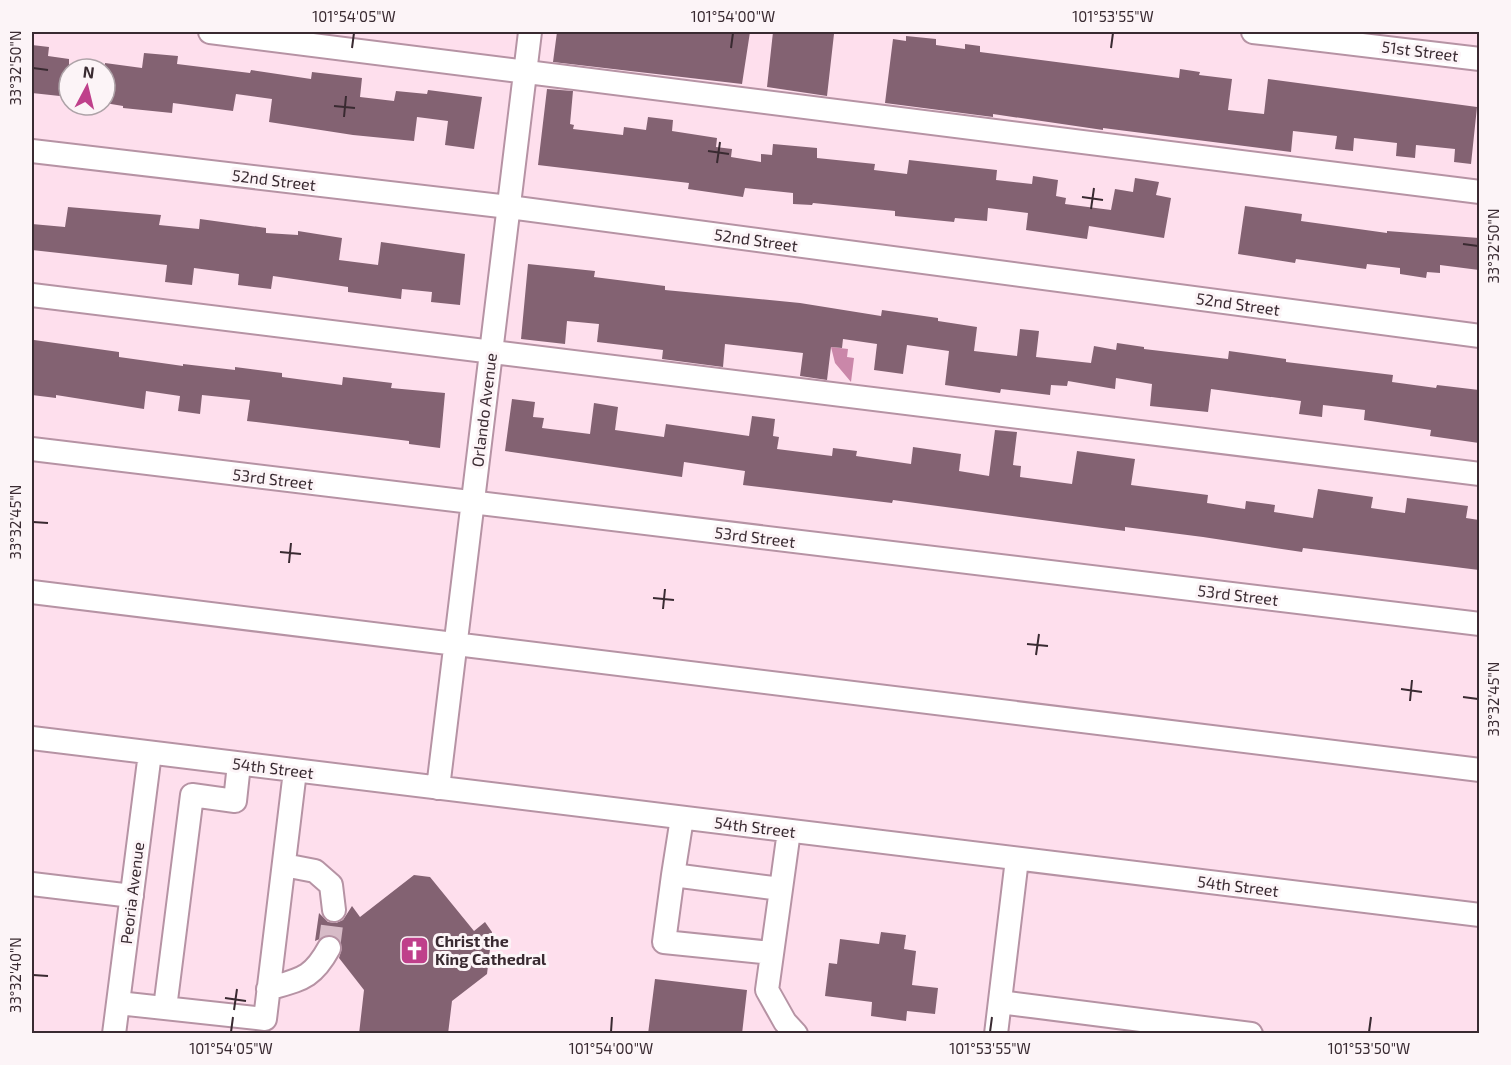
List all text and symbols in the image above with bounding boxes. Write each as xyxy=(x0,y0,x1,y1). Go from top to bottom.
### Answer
text: 101°54'05"W xyxy=(312,7,396,25)
text: 101°54'00"W xyxy=(691,7,775,25)
text: 101°53'55"W xyxy=(1072,7,1154,25)
text: 33°32'50"N xyxy=(6,31,24,106)
street label: 51st Street xyxy=(1381,36,1460,65)
north arrow xyxy=(57,57,117,117)
text: N xyxy=(82,61,96,82)
street label: 52nd Street xyxy=(231,165,317,194)
text: 33°32'50"N xyxy=(1484,209,1502,284)
street label: 52nd Street xyxy=(713,224,799,255)
street label: 52nd Street xyxy=(1195,288,1281,319)
street label: Orlando Avenue xyxy=(467,352,500,468)
street label: 53rd Street xyxy=(232,464,314,493)
text: 33°32'45"N xyxy=(6,485,24,559)
street label: 53rd Street xyxy=(714,522,796,551)
street label: 53rd Street xyxy=(1197,580,1279,609)
text: 33°32'45"N xyxy=(1484,662,1502,736)
street label: 54th Street xyxy=(231,753,315,782)
street label: 54th Street xyxy=(713,812,797,841)
street label: Peoria Avenue xyxy=(116,841,147,945)
street label: 54th Street xyxy=(1196,871,1280,900)
place label: Christ the King Cathedral xyxy=(435,931,547,968)
church icon: Christ the King Cathedral xyxy=(398,934,430,966)
text: 33°32'40"N xyxy=(6,937,24,1013)
text: 101°54'05"W xyxy=(189,1039,273,1057)
text: 101°54'00"W xyxy=(569,1039,653,1057)
text: 101°53'55"W xyxy=(949,1039,1031,1057)
text: 101°53'50"W xyxy=(1328,1039,1410,1057)

